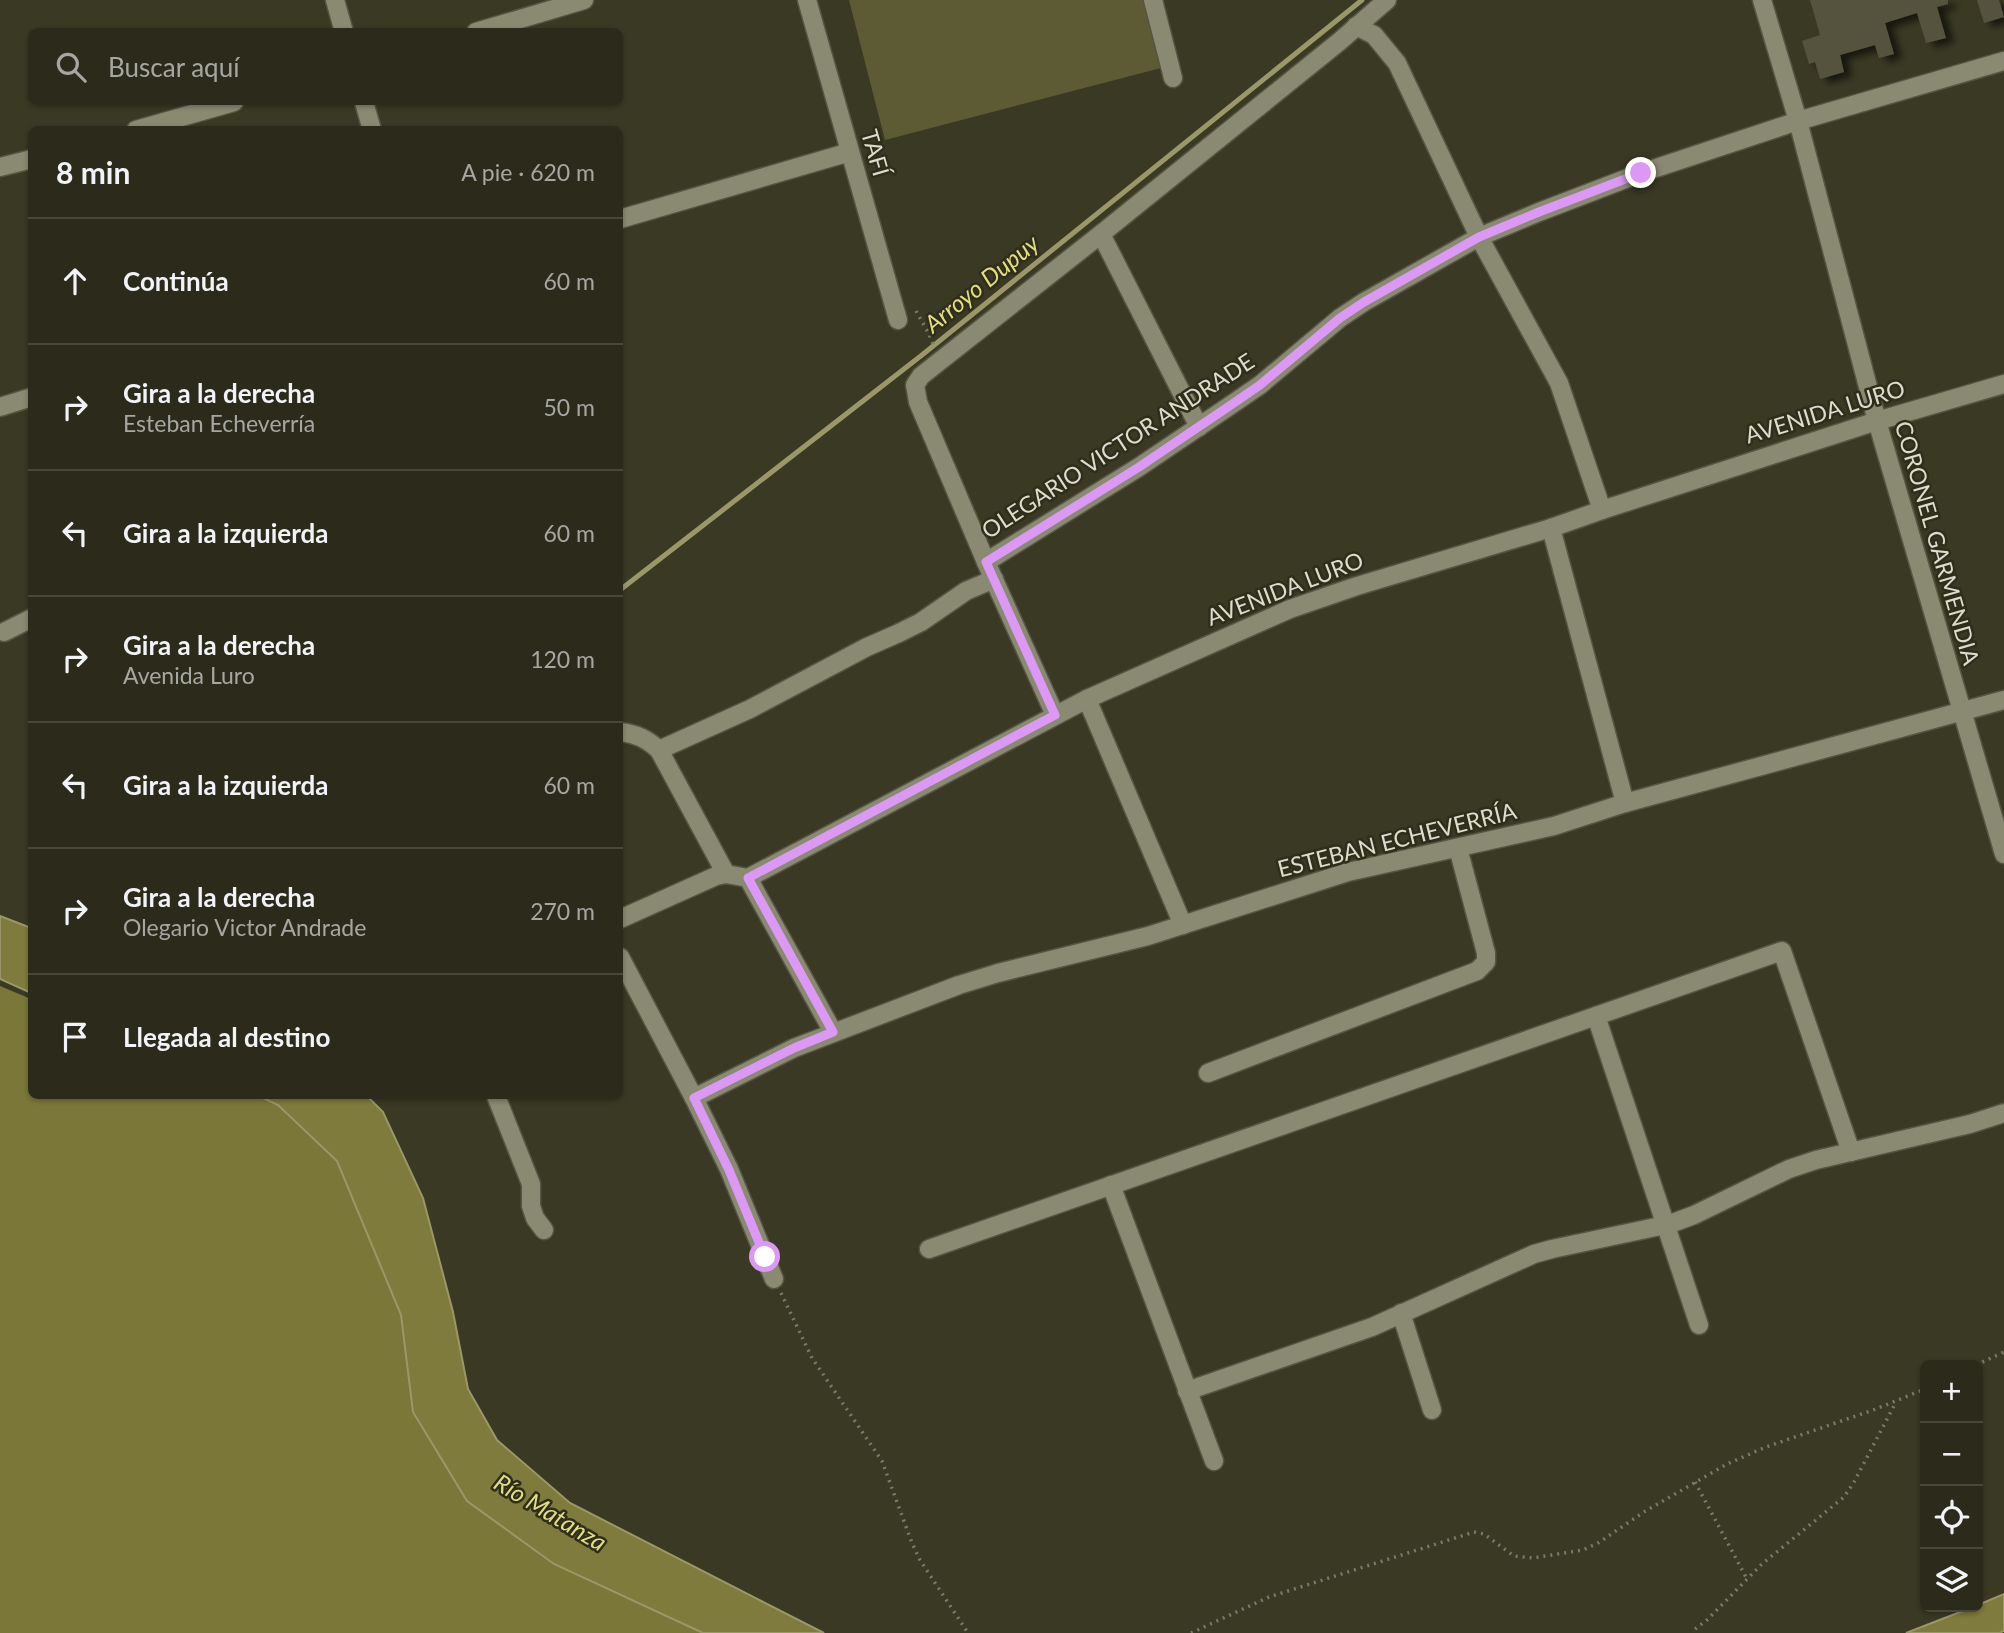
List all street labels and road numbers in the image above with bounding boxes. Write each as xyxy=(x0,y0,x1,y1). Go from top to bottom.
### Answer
street label: TAFÍ xyxy=(856,126,896,181)
street label: OLEGARIO VICTOR ANDRADE xyxy=(976,346,1259,544)
street label: AVENIDA LURO xyxy=(1741,373,1908,449)
street label: CORONEL GARMENDIA xyxy=(1890,418,1986,668)
street label: AVENIDA LURO xyxy=(1202,545,1367,631)
street label: ESTEBAN ECHEVERRÍA xyxy=(1274,796,1519,882)

